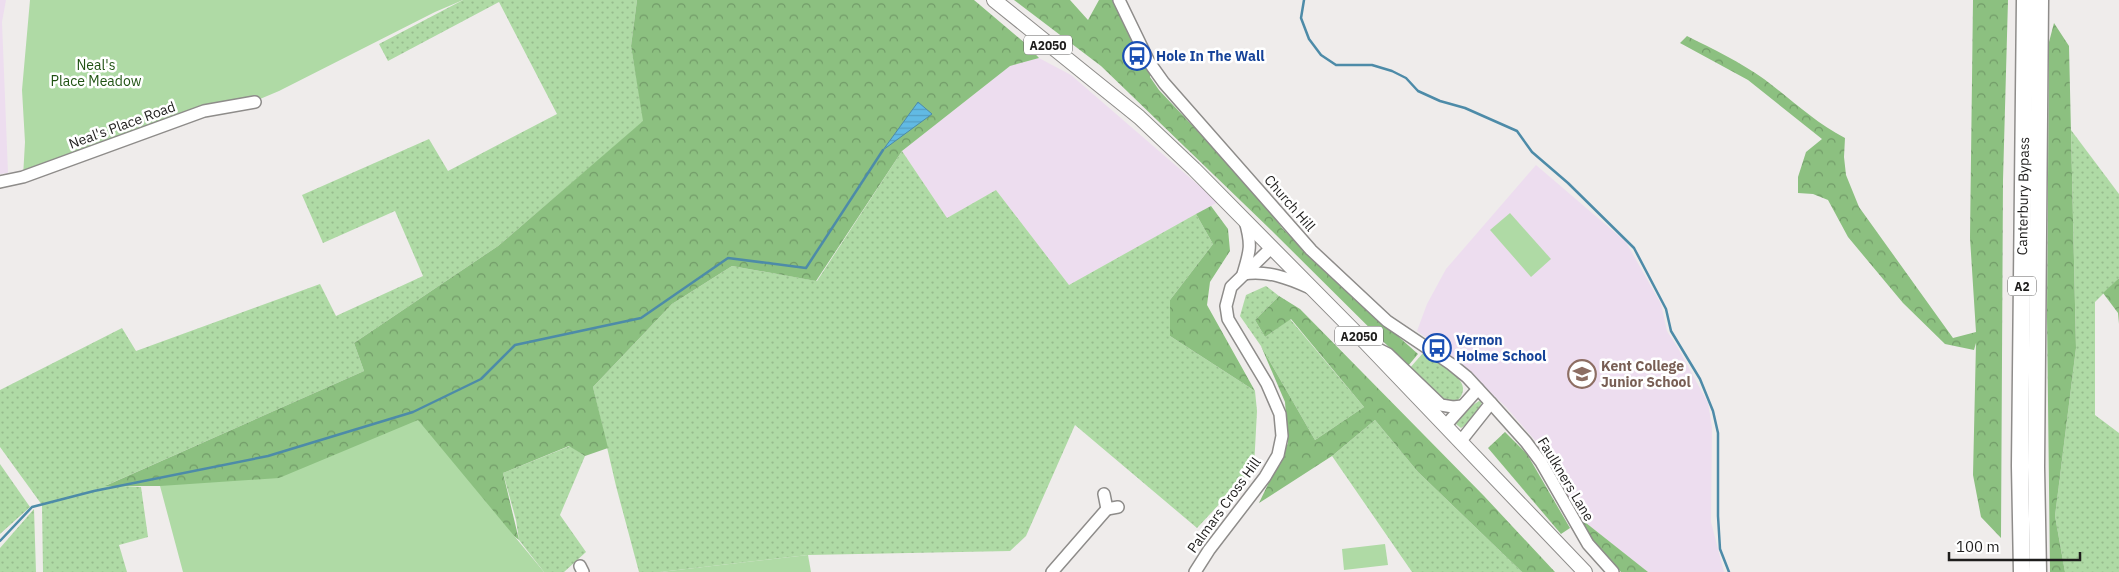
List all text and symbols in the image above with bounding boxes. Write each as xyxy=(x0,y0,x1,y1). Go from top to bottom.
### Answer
road number: A2050 xyxy=(1024,36,1072,54)
bus stop icon: Hole In The Wall xyxy=(1122,41,1152,71)
place label: Hole In The Wall xyxy=(1156,47,1264,65)
park label: Neal's Place Meadow xyxy=(51,56,142,90)
street label: Neal's Place Road xyxy=(66,97,178,153)
street label: Canterbury Bypass xyxy=(2013,136,2033,255)
street label: Church Hill xyxy=(1261,171,1320,235)
road number: A2 xyxy=(2008,276,2036,296)
road number: A2050 xyxy=(1335,326,1383,346)
place label: Vernon Holme School xyxy=(1456,331,1546,365)
bus stop icon: Vernon Holme School xyxy=(1422,333,1452,363)
place label: Kent College Junior School xyxy=(1601,357,1691,391)
school or university icon: Kent College Junior School xyxy=(1567,359,1597,389)
street label: Faulkners Lane xyxy=(1534,434,1598,525)
street label: Palmars Cross Hill xyxy=(1183,453,1265,556)
scale bar xyxy=(1949,530,2080,562)
text: 100 m xyxy=(1956,537,2000,556)

